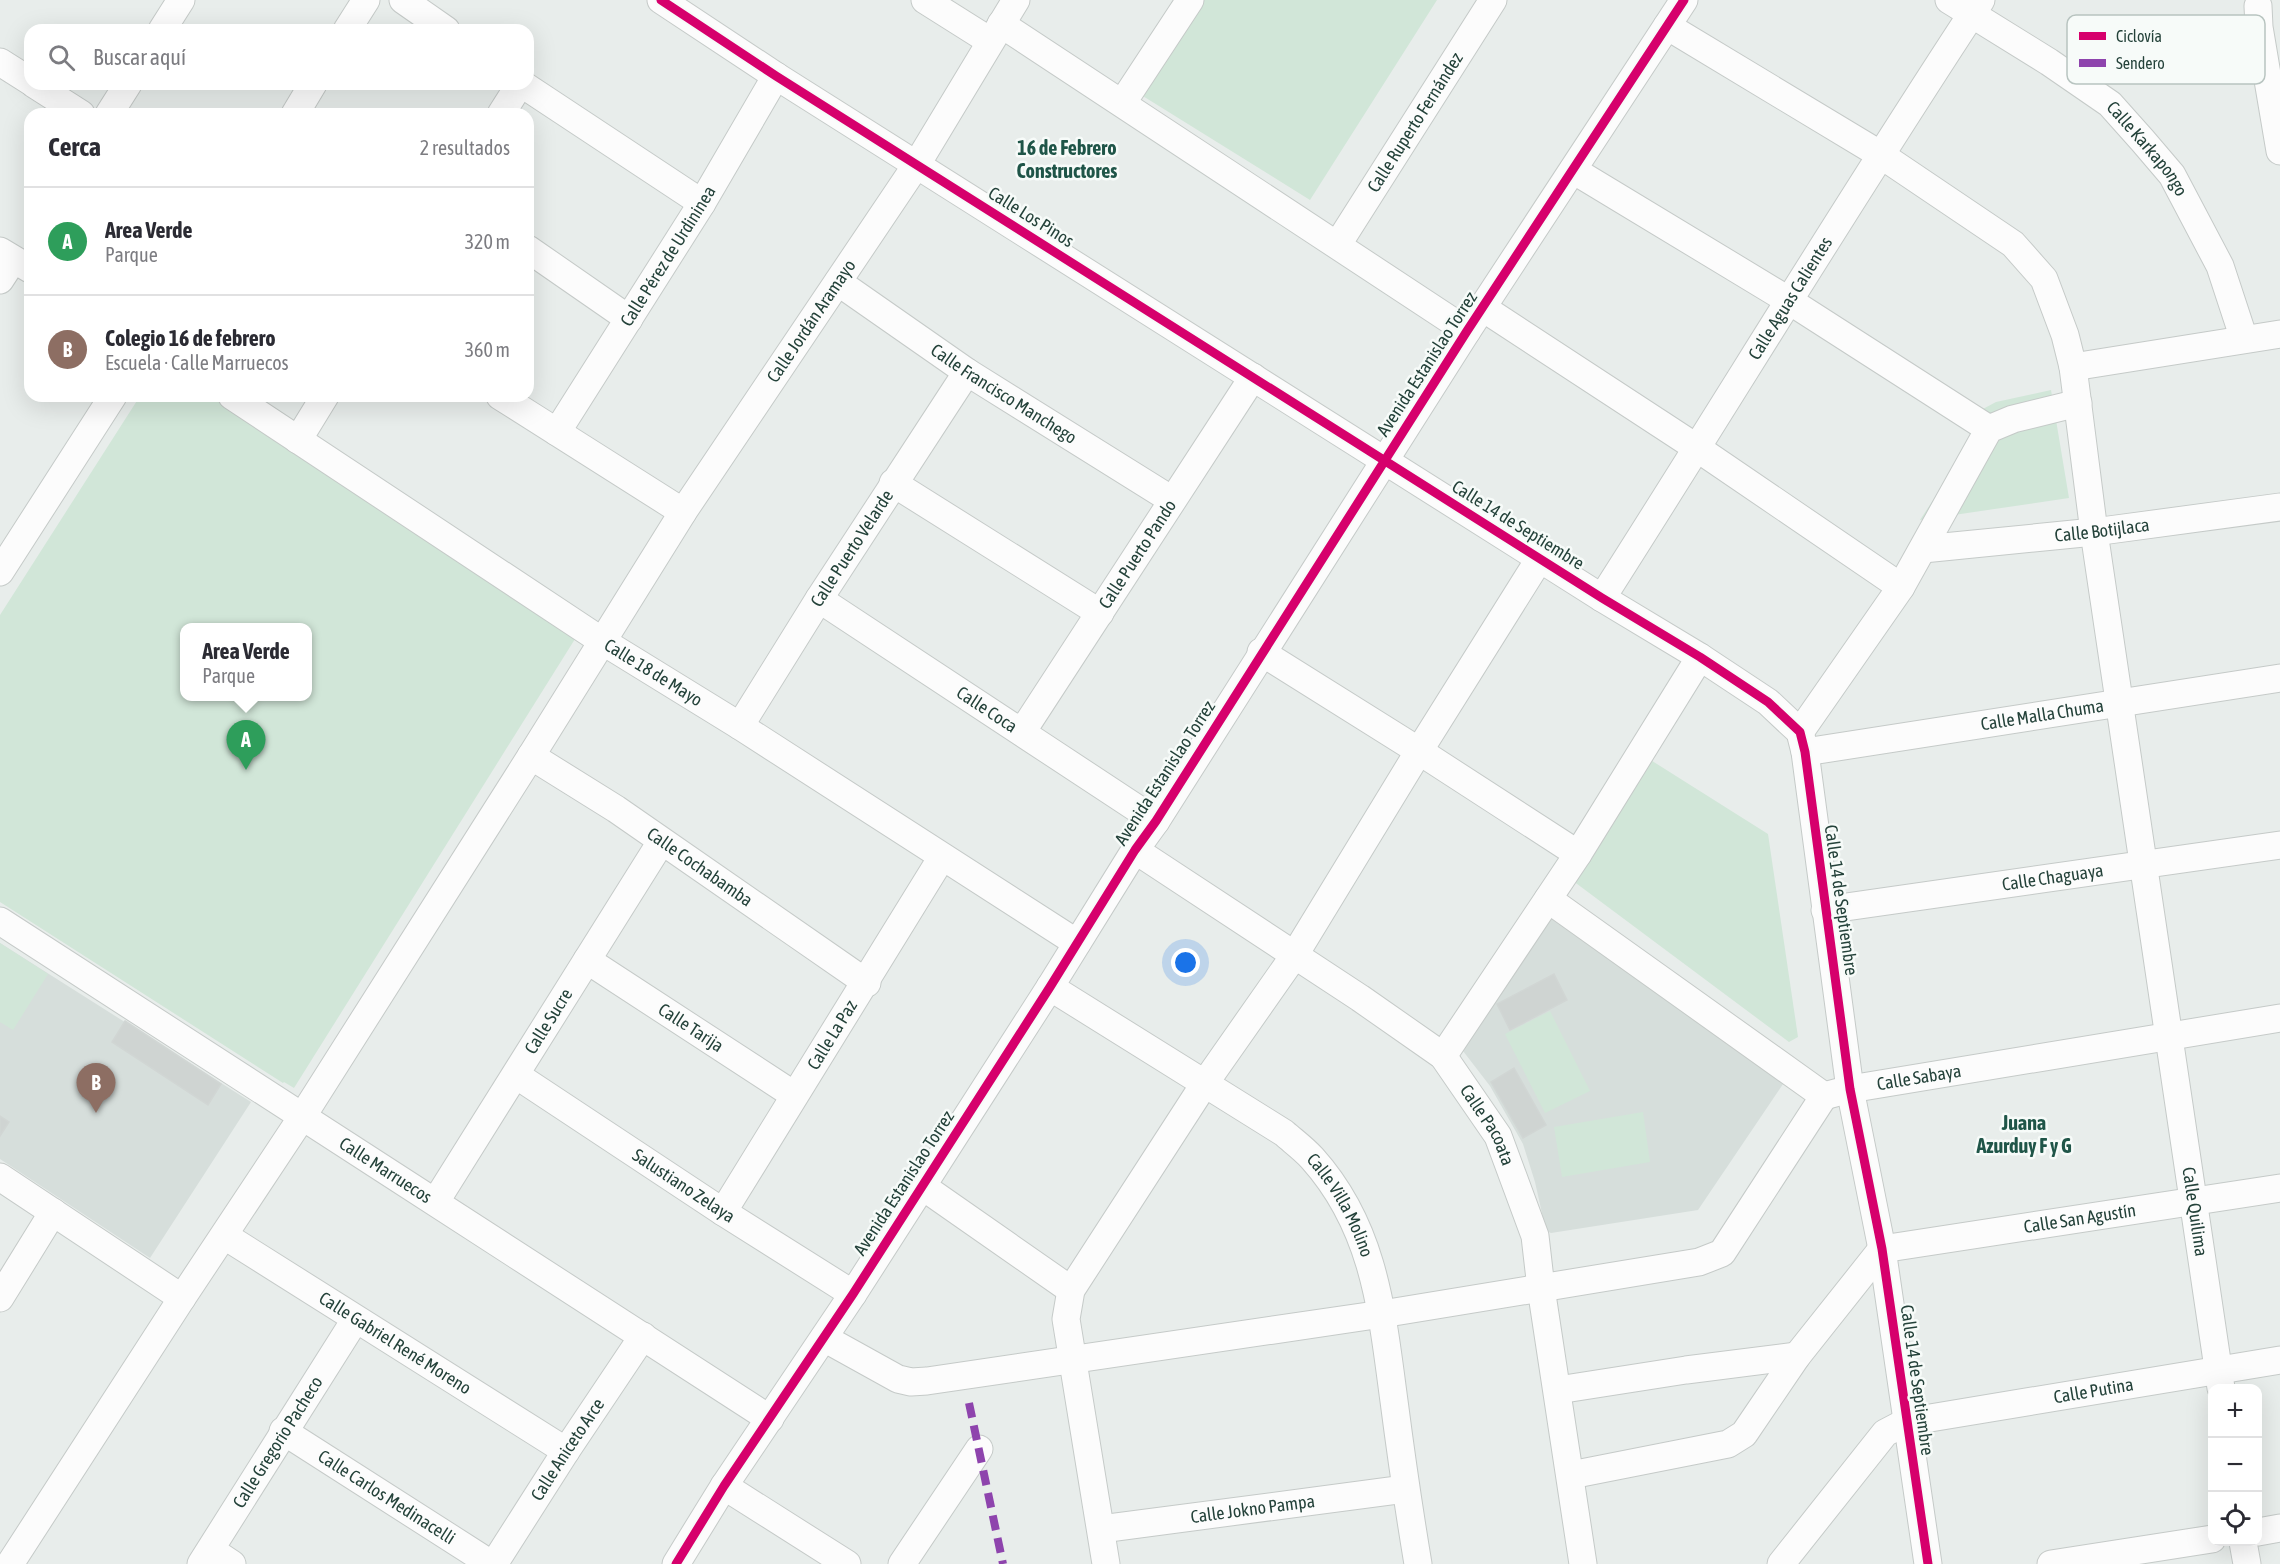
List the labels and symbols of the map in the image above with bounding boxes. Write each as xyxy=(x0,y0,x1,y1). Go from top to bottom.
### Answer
legend xyxy=(2067,15,2265,84)
text: Ciclovía xyxy=(2116,27,2162,45)
street label: Calle Ruperto Fernández xyxy=(1363,48,1467,196)
text: Sendero xyxy=(2116,54,2165,72)
street label: Calle Karkapongo xyxy=(2103,97,2192,199)
district label: 16 de Febrero Constructores xyxy=(1017,136,1117,182)
street label: Calle Pérez de Urdininea xyxy=(616,182,720,330)
street label: Calle Los Pinos xyxy=(985,182,1078,251)
street label: Calle Aguas Calientes xyxy=(1744,233,1836,363)
street label: Calle Jordán Aramayo xyxy=(762,255,860,386)
street label: Avenida Estanislao Torrez xyxy=(1372,287,1481,440)
street label: Calle Francisco Manchego xyxy=(927,339,1081,448)
street label: Calle 14 de Septiembre xyxy=(1448,475,1588,574)
street label: Calle Puerto Velarde xyxy=(806,486,897,610)
street label: Calle Puerto Pando xyxy=(1094,496,1180,613)
street label: Calle Botijlaca xyxy=(2054,514,2151,546)
street label: Calle 18 de Mayo xyxy=(601,634,706,710)
street label: Calle Coca xyxy=(953,682,1021,737)
street label: Calle Malla Chuma xyxy=(1979,695,2105,735)
street label: Avenida Estanislao Torrez xyxy=(1110,696,1219,849)
pin: A xyxy=(226,720,266,770)
street label: Calle Cochabamba xyxy=(643,823,757,910)
street label: Calle 14 de Septiembre xyxy=(1821,823,1862,977)
street label: Calle Chaguaya xyxy=(2001,859,2105,895)
your location xyxy=(1171,948,1200,977)
street label: Calle Sucre xyxy=(520,985,576,1058)
street label: Calle La Paz xyxy=(802,996,861,1073)
street label: Calle Tarija xyxy=(655,998,728,1056)
street label: Calle Sabaya xyxy=(1875,1060,1963,1094)
pin: B xyxy=(76,1064,116,1113)
street label: Calle Pacoata xyxy=(1456,1080,1519,1168)
street label: Avenida Estanislao Torrez xyxy=(849,1106,958,1259)
district label: Juana Azurduy F y G xyxy=(1975,1111,2072,1157)
street label: Calle Marruecos xyxy=(335,1132,436,1207)
street label: Salustiano Zelaya xyxy=(629,1144,739,1227)
street label: Calle Villa Molino xyxy=(1303,1149,1378,1260)
street label: Calle Quilima xyxy=(2178,1165,2212,1258)
street label: Calle San Agustín xyxy=(2022,1199,2137,1237)
street label: Calle Gabriel René Moreno xyxy=(315,1287,475,1399)
street label: Calle 14 de Septiembre xyxy=(1897,1303,1938,1457)
street label: Calle Gregorio Pacheco xyxy=(228,1372,327,1512)
street label: Calle Putina xyxy=(2052,1373,2135,1407)
street label: Calle Aniceto Arce xyxy=(526,1394,608,1504)
street label: Calle Carlos Medinacelli xyxy=(314,1445,459,1548)
street label: Calle Jokno Pampa xyxy=(1189,1490,1316,1527)

